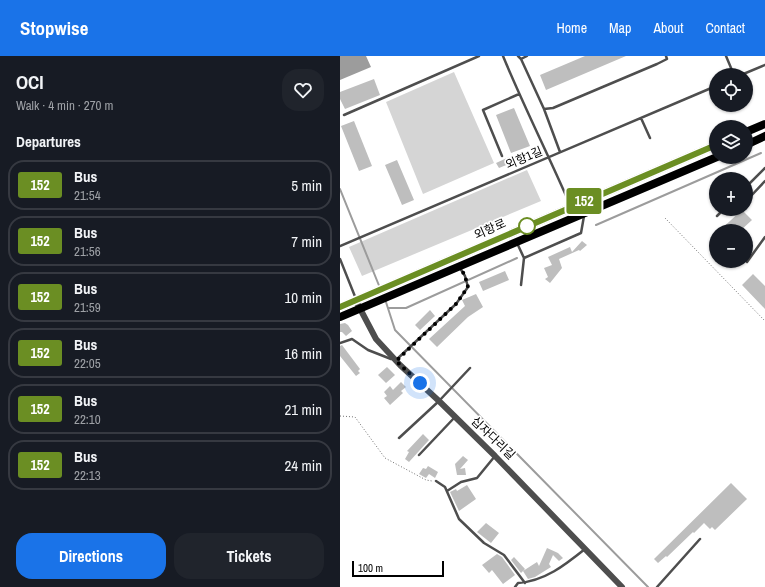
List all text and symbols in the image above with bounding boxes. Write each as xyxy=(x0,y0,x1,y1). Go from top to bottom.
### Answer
text: Stopwise xyxy=(20,15,88,41)
text: Home xyxy=(556,19,587,37)
text: Map xyxy=(609,19,631,37)
text: About xyxy=(653,19,683,37)
text: Contact xyxy=(705,19,745,37)
map controls xyxy=(709,68,753,268)
button: locate xyxy=(709,68,753,112)
text: OCI xyxy=(16,69,44,95)
button: heart xyxy=(282,69,324,111)
text: Walk · 4 min · 270 m xyxy=(16,97,113,114)
button: layers xyxy=(709,120,753,164)
text: Departures xyxy=(16,131,81,152)
street label: 외항1길 xyxy=(503,143,545,173)
text: Bus xyxy=(74,166,97,187)
button: + xyxy=(709,172,753,216)
text: 5 min xyxy=(291,175,322,196)
text: 152 xyxy=(30,176,50,194)
text: 21:54 xyxy=(74,187,101,204)
line badge: 152 xyxy=(561,188,607,214)
text: 152 xyxy=(574,192,594,210)
street label: 외항로 xyxy=(472,215,508,243)
unlabelled marker xyxy=(518,217,536,235)
text: Bus xyxy=(74,222,97,243)
button: − xyxy=(709,224,753,268)
text: 7 min xyxy=(291,231,322,252)
text: 152 xyxy=(30,232,50,250)
text: 21:56 xyxy=(74,243,101,260)
text: Bus xyxy=(74,278,97,299)
text: 10 min xyxy=(284,287,322,308)
text: 152 xyxy=(30,288,50,306)
text: 21:59 xyxy=(74,299,101,316)
text: Bus xyxy=(74,334,97,355)
text: 16 min xyxy=(284,343,322,364)
text: 152 xyxy=(30,344,50,362)
text: 22:05 xyxy=(74,355,101,372)
your location xyxy=(410,373,430,393)
text: Bus xyxy=(74,390,97,411)
text: 21 min xyxy=(284,399,322,420)
text: 152 xyxy=(30,400,50,418)
text: 22:10 xyxy=(74,411,101,428)
street label: 십자다리길 xyxy=(468,413,518,463)
text: Bus xyxy=(74,446,97,467)
text: 24 min xyxy=(284,455,322,476)
text: 152 xyxy=(30,456,50,474)
text: 22:13 xyxy=(74,467,101,484)
button: Directions xyxy=(16,533,166,579)
button: Tickets xyxy=(174,533,324,579)
scale bar xyxy=(352,559,444,578)
text: 100 m xyxy=(358,561,383,575)

